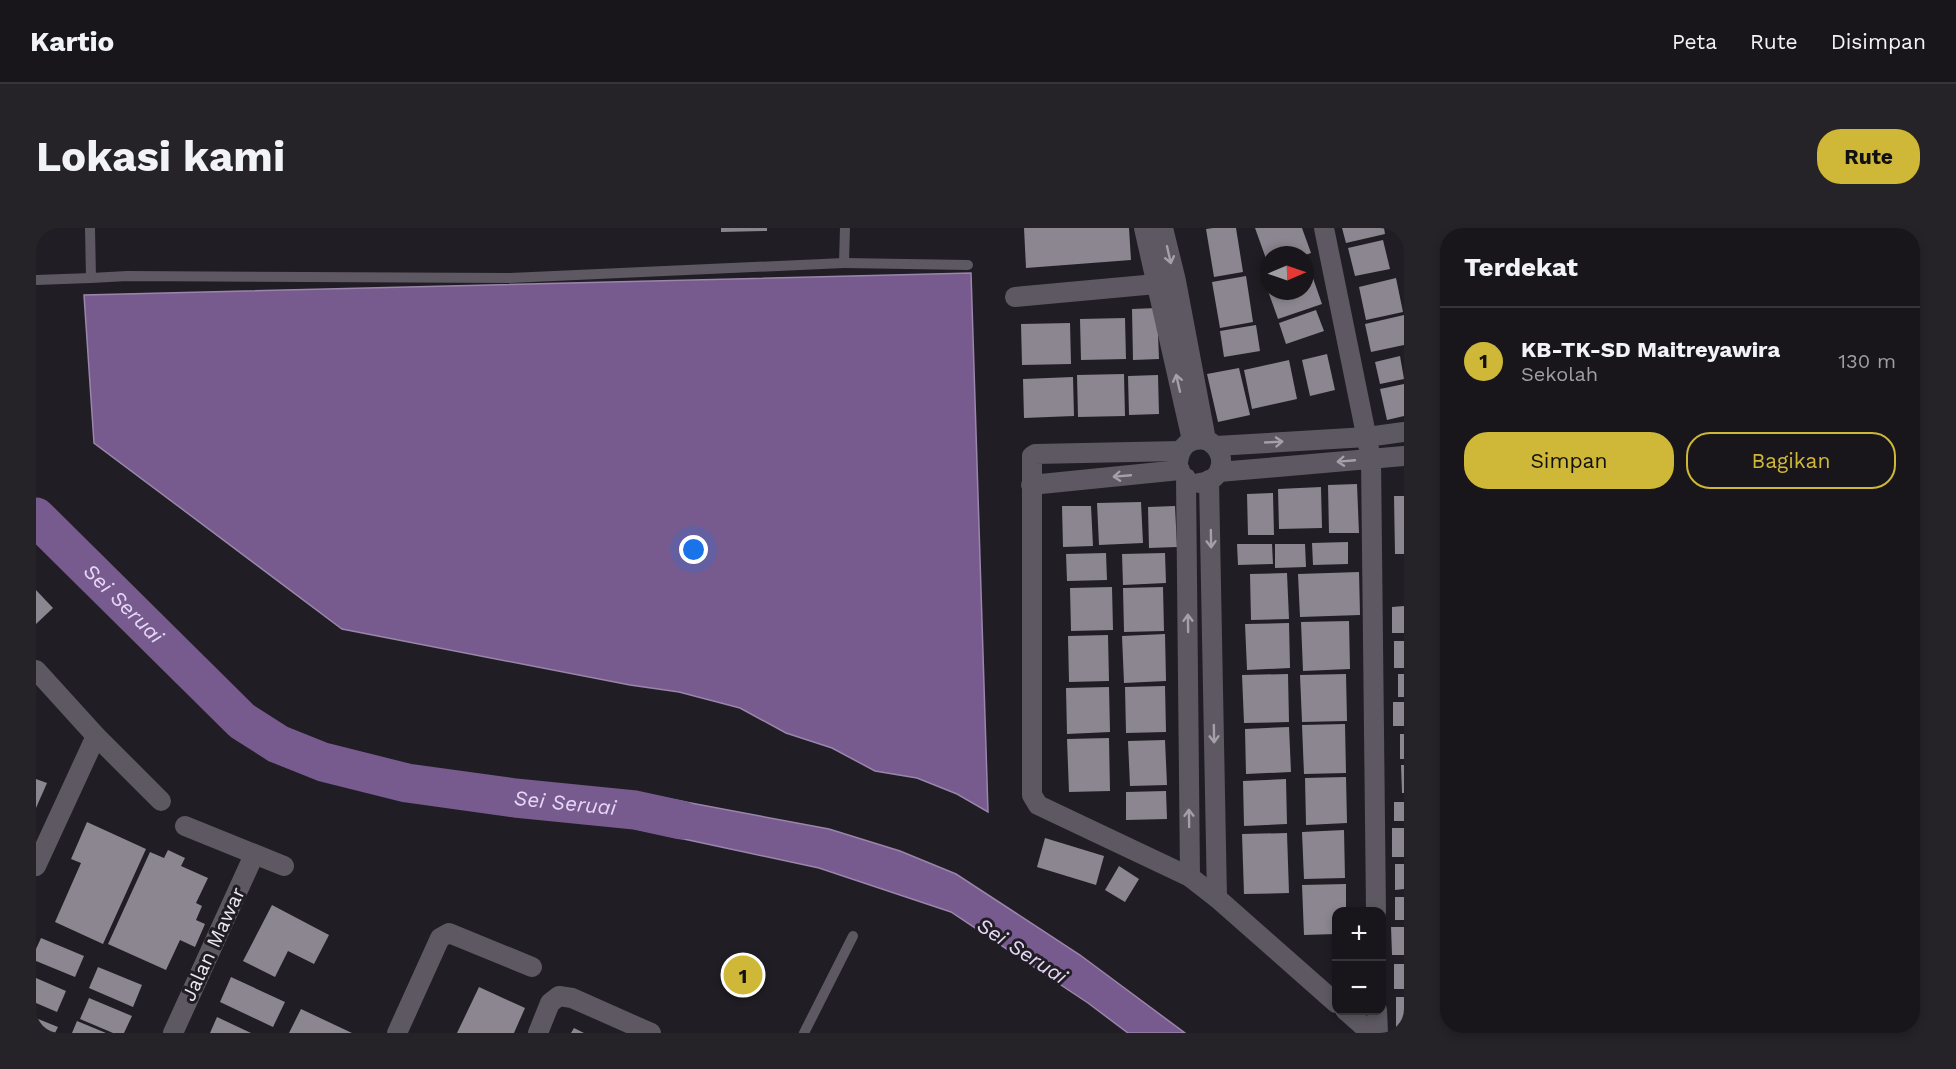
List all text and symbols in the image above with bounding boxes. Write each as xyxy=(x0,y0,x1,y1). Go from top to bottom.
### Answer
text: Kartio xyxy=(30,25,114,58)
text: Peta xyxy=(1672,29,1717,54)
text: Rute xyxy=(1750,29,1798,54)
text: Disimpan xyxy=(1831,29,1926,54)
button: Rute xyxy=(1817,129,1920,184)
text: Lokasi kami xyxy=(36,132,285,181)
one-way arrow xyxy=(1164,245,1176,264)
north arrow xyxy=(1260,246,1314,300)
text: Terdekat xyxy=(1464,252,1578,282)
text: KB-TK-SD Maitreyawira xyxy=(1521,337,1780,362)
text: 1 xyxy=(1479,349,1488,373)
text: 130 m xyxy=(1838,349,1896,373)
text: Sekolah xyxy=(1521,362,1598,386)
one-way arrow xyxy=(1172,374,1184,393)
button: Simpan xyxy=(1464,432,1674,489)
button: Bagikan xyxy=(1686,432,1896,489)
one-way arrow xyxy=(1264,437,1284,448)
one-way arrow xyxy=(1336,456,1356,467)
one-way arrow xyxy=(1112,471,1132,482)
one-way arrow xyxy=(1205,528,1216,548)
your location xyxy=(679,535,708,564)
water label: Sei Seruai xyxy=(79,558,169,649)
one-way arrow xyxy=(1182,614,1194,634)
one-way arrow xyxy=(1208,723,1220,743)
water label: Sei Seruai xyxy=(513,785,618,820)
one-way arrow xyxy=(1183,809,1195,829)
street label: Jalan Mawar xyxy=(176,883,250,1005)
map controls xyxy=(1332,907,1386,1015)
button: + xyxy=(1332,907,1386,961)
water label: Sei Seruai xyxy=(973,912,1073,989)
pin: 1 xyxy=(724,952,762,998)
button: − xyxy=(1332,961,1386,1015)

